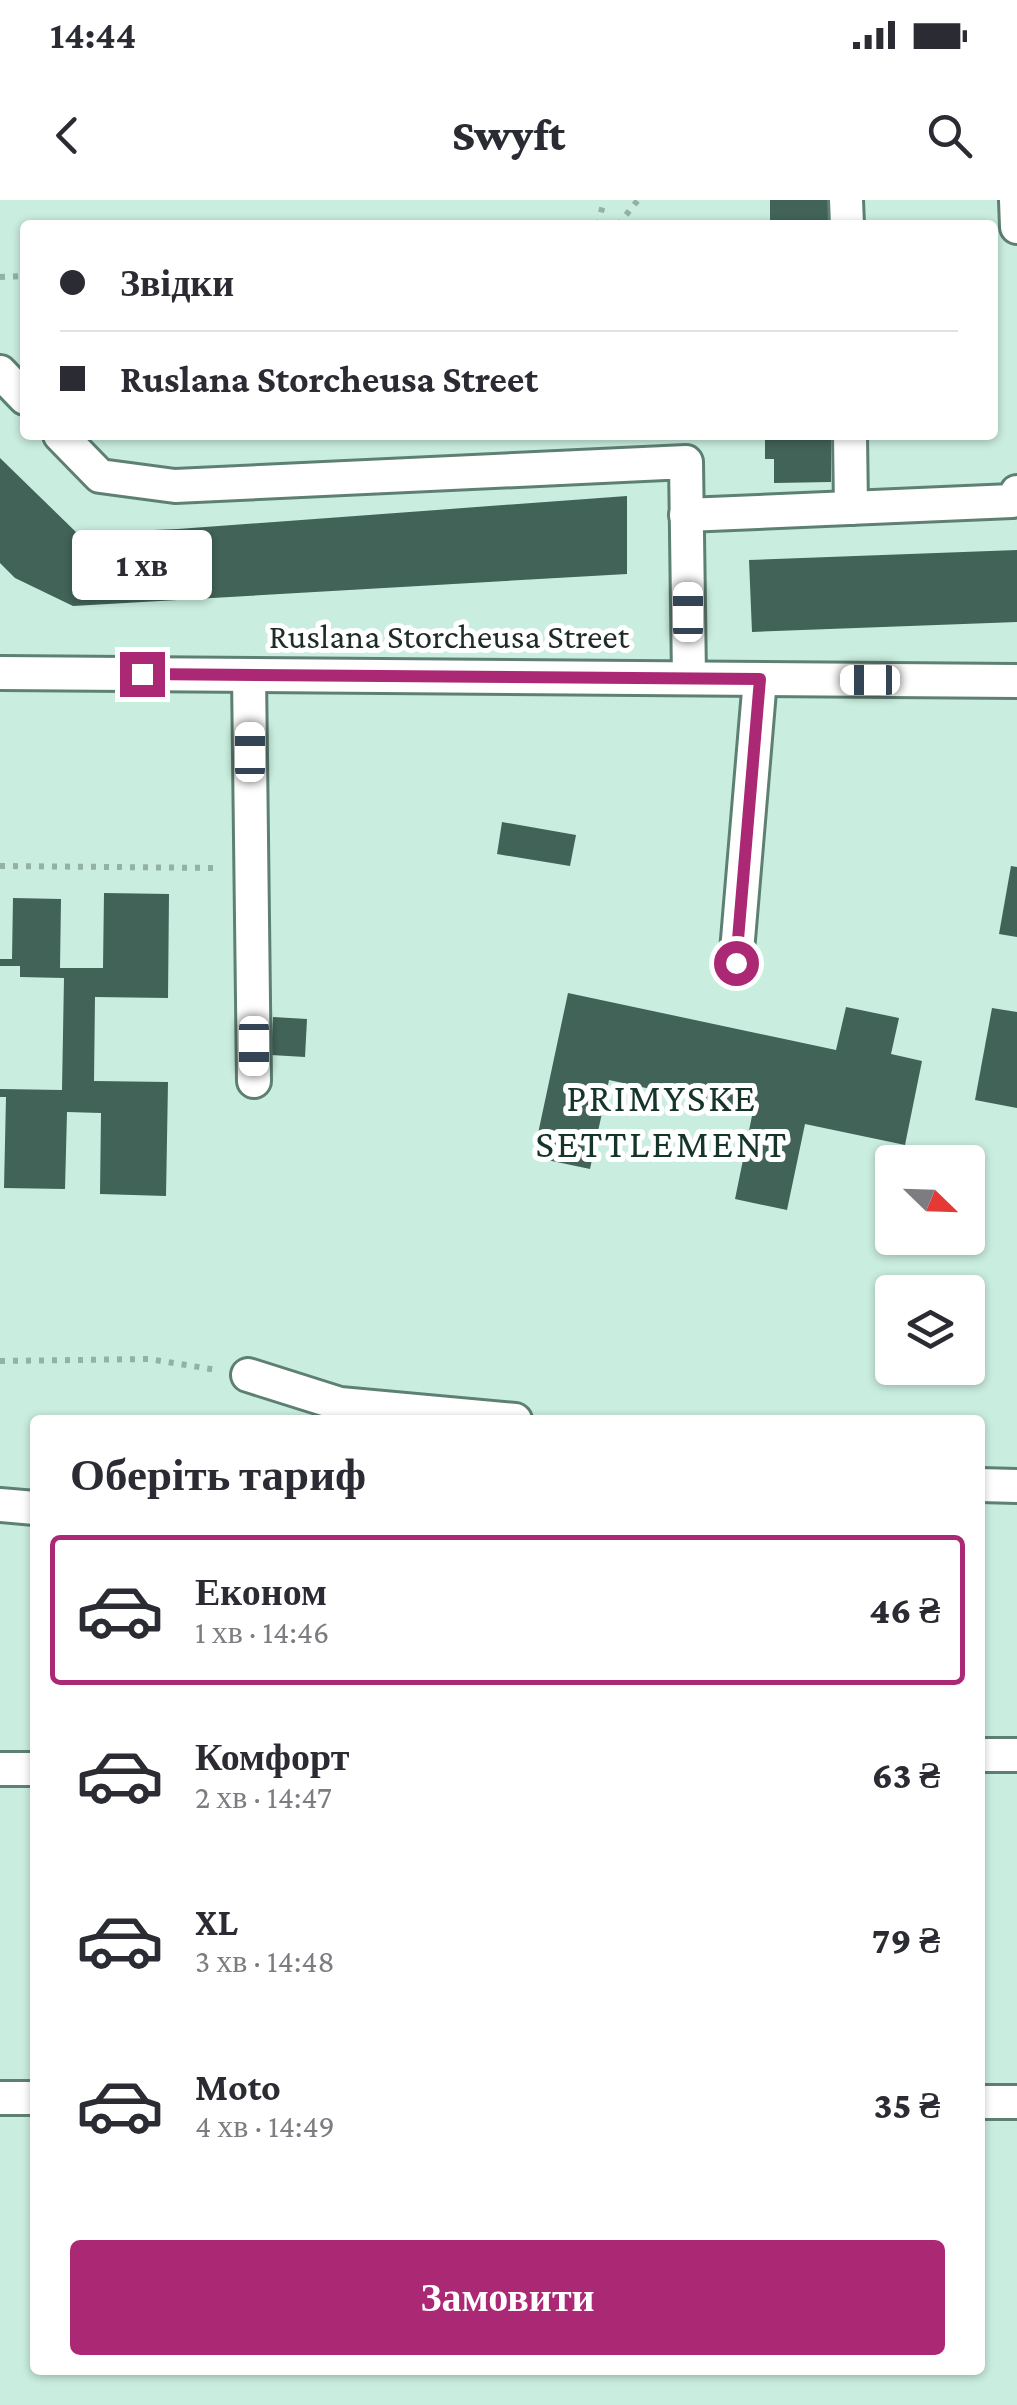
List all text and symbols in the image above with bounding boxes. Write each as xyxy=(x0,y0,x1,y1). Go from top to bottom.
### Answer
text: 14:44 xyxy=(50,14,136,56)
icon: back xyxy=(40,108,95,163)
icon: search xyxy=(922,108,977,163)
text: Swyft xyxy=(452,110,565,160)
text: Звідки xyxy=(120,262,234,304)
text: Ruslana Storcheusa Street xyxy=(120,358,538,400)
callout: 1 хв xyxy=(72,529,212,599)
text: 1 хв xyxy=(116,547,168,583)
car xyxy=(673,582,703,642)
street label: Ruslana Storcheusa Street xyxy=(269,617,630,656)
route end xyxy=(120,652,165,697)
car xyxy=(840,665,900,695)
car xyxy=(235,722,265,782)
route start xyxy=(714,941,759,986)
car xyxy=(239,1016,269,1076)
district label: PRIMYSKE SETTLEMENT xyxy=(535,1075,789,1166)
north arrow xyxy=(875,1145,985,1255)
map controls xyxy=(875,1145,985,1385)
button: layers xyxy=(875,1275,985,1385)
text: Оберіть тариф xyxy=(70,1450,366,1500)
icon: car xyxy=(75,1565,165,1655)
text: Економ xyxy=(195,1571,327,1613)
text: 46 ₴ xyxy=(869,1589,940,1631)
text: 1 хв · 14:46 xyxy=(195,1614,329,1650)
icon: car xyxy=(75,1730,165,1820)
text: Комфорт xyxy=(195,1736,349,1778)
text: 63 ₴ xyxy=(872,1754,940,1796)
text: 2 хв · 14:47 xyxy=(195,1779,332,1815)
icon: car xyxy=(75,1895,165,1985)
text: XL xyxy=(195,1901,238,1943)
text: 79 ₴ xyxy=(871,1919,940,1961)
text: 3 хв · 14:48 xyxy=(195,1943,335,1979)
icon: car xyxy=(75,2060,165,2150)
text: Moto xyxy=(195,2066,281,2108)
text: 35 ₴ xyxy=(874,2084,940,2126)
text: 4 хв · 14:49 xyxy=(195,2108,335,2144)
button: Замовити xyxy=(70,2240,945,2355)

